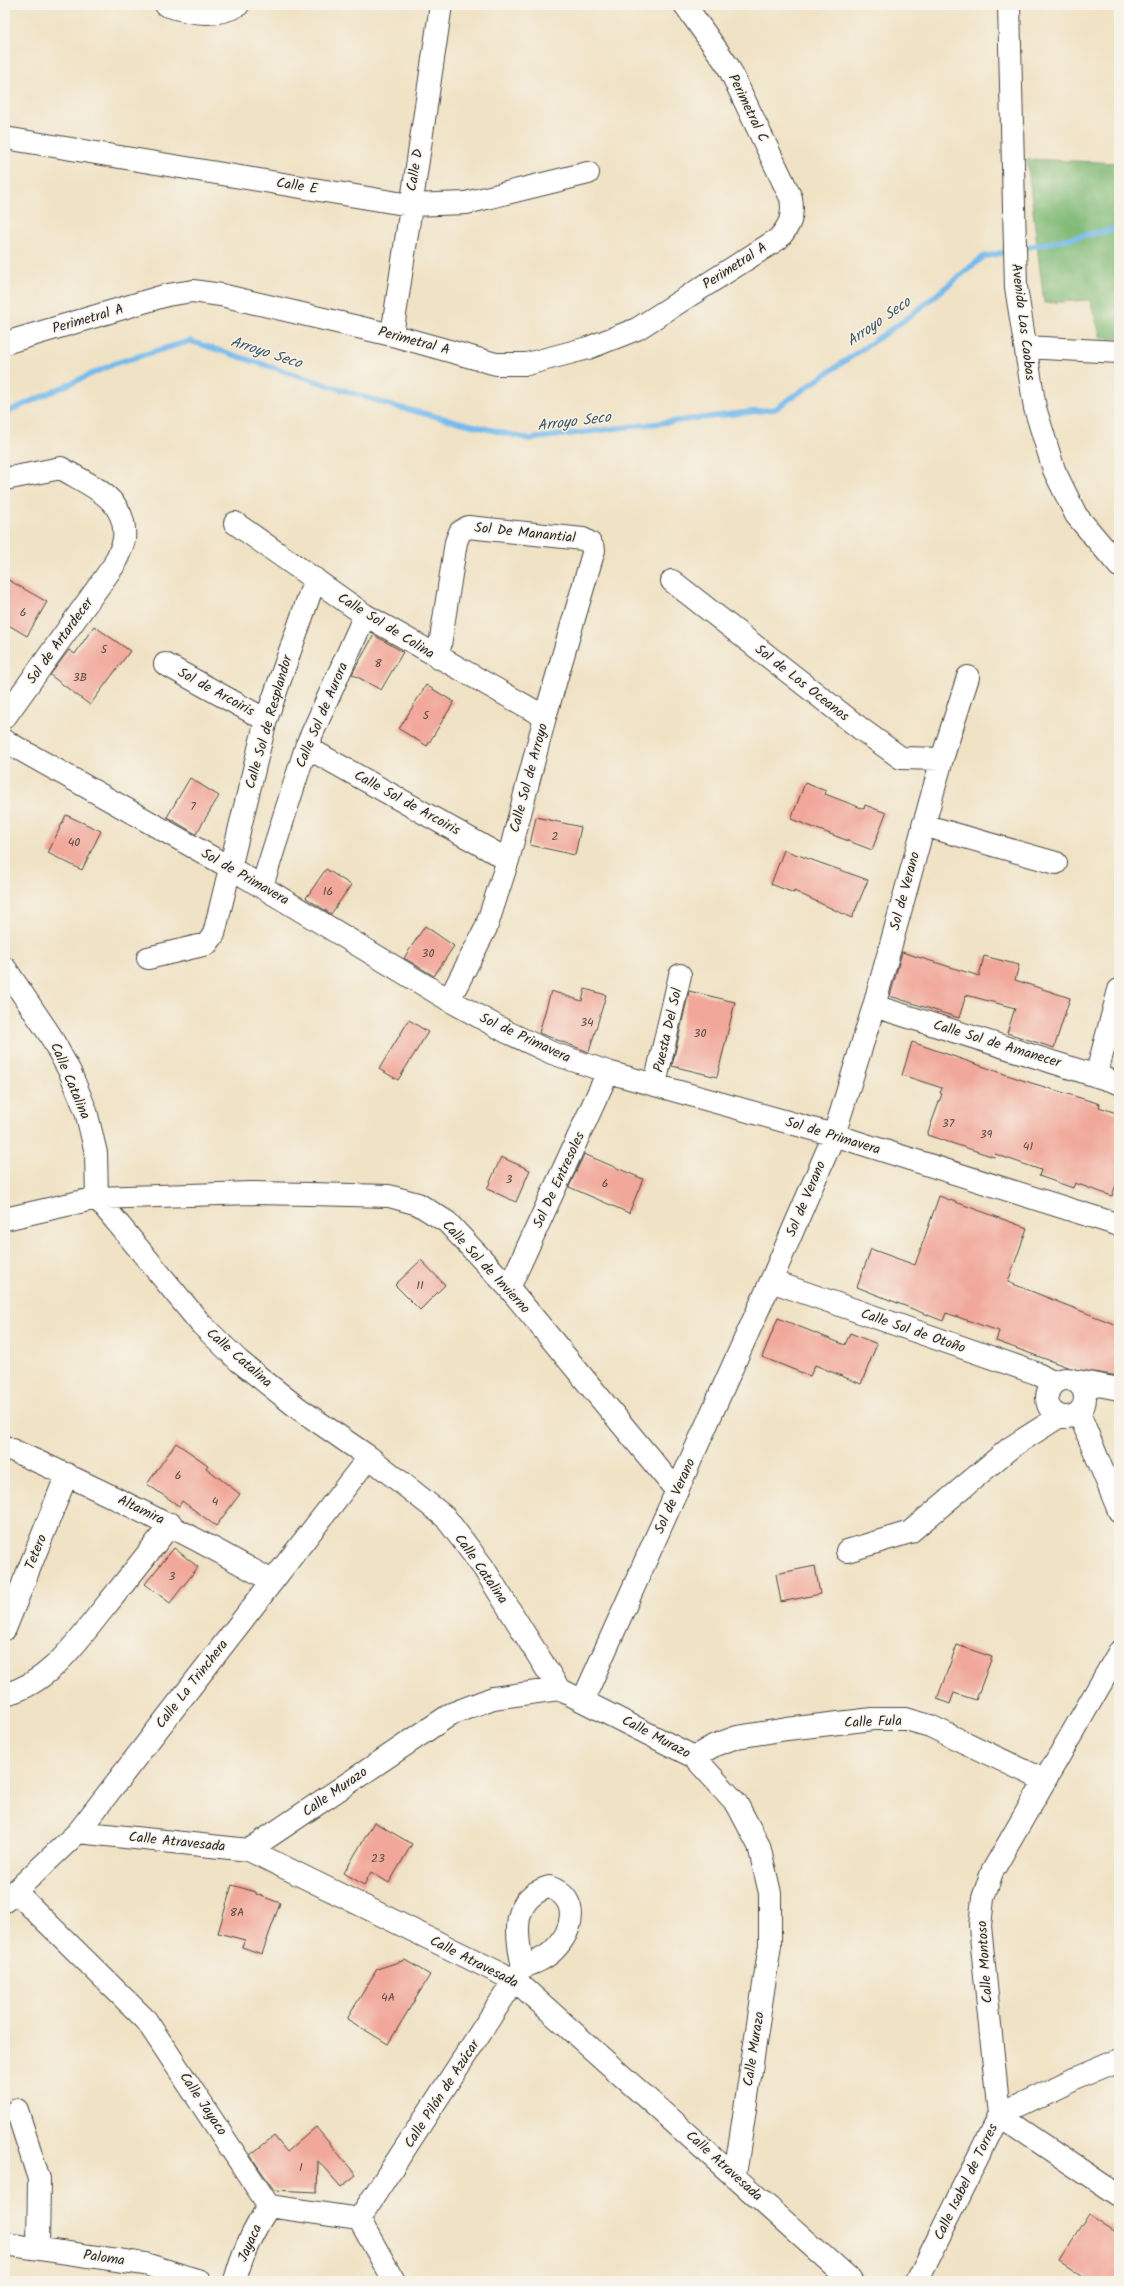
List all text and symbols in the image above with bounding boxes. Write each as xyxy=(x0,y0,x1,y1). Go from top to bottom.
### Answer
street label: Perimetral C xyxy=(722,70,774,146)
street label: Calle D xyxy=(401,147,429,193)
street label: Calle E xyxy=(275,172,320,200)
street label: Perimetral A xyxy=(698,237,772,295)
street label: Avenida Las Caobas xyxy=(1005,262,1041,382)
water label: Arroyo Seco xyxy=(842,290,917,353)
street label: Perimetral A xyxy=(50,298,126,340)
street label: Perimetral A xyxy=(376,321,452,361)
water label: Arroyo Seco xyxy=(227,330,306,376)
water label: Arroyo Seco xyxy=(536,405,613,438)
street label: Sol De Manantial xyxy=(473,517,577,549)
street label: Calle Sol de Colina xyxy=(333,587,439,665)
street label: Sol de Artardecer xyxy=(21,592,100,689)
house number: 6 xyxy=(20,603,26,622)
street label: Sol de Los Oceanos xyxy=(750,639,854,727)
house number: 5 xyxy=(101,640,109,659)
street label: Calle Sol de Resplandor xyxy=(239,651,299,791)
house number: 8 xyxy=(374,654,382,673)
street label: Calle Sol de Aurora xyxy=(290,659,354,771)
street label: Sol de Arcoiris xyxy=(174,662,258,722)
house number: 3B xyxy=(73,668,87,687)
house number: 5 xyxy=(423,706,431,725)
street label: Calle Sol de Arroyo xyxy=(504,721,554,835)
street label: Calle Sol de Arcoiris xyxy=(350,765,464,841)
house number: 7 xyxy=(190,797,196,816)
house number: 2 xyxy=(552,827,559,846)
house number: 40 xyxy=(68,833,80,852)
street label: Sol de Primavera xyxy=(197,843,293,911)
street label: Sol de Verano xyxy=(884,849,926,933)
house number: 16 xyxy=(323,882,333,901)
house number: 30 xyxy=(422,944,434,963)
street label: Puesta Del Sol xyxy=(648,985,688,1074)
street label: Sol de Primavera xyxy=(476,1007,574,1069)
house number: 34 xyxy=(580,1013,594,1032)
street label: Calle Sol de Amanecer xyxy=(930,1014,1065,1074)
house number: 30 xyxy=(694,1024,706,1043)
street label: Calle Catalina xyxy=(44,1039,96,1123)
street label: Sol de Primavera xyxy=(783,1111,883,1161)
house number: 37 xyxy=(942,1114,955,1133)
house number: 39 xyxy=(980,1125,992,1144)
street label: Sol De Entresoles xyxy=(527,1128,591,1232)
house number: 41 xyxy=(1023,1137,1033,1156)
street label: Sol de Verano xyxy=(780,1158,832,1240)
house number: 3 xyxy=(506,1170,513,1189)
house number: 6 xyxy=(602,1174,608,1193)
street label: Calle Sol de Invierno xyxy=(437,1215,535,1319)
house number: 11 xyxy=(416,1276,424,1295)
street label: Calle Sol de Otoño xyxy=(858,1303,968,1359)
street label: Calle Catalina xyxy=(201,1323,277,1393)
street label: Sol de Verano xyxy=(649,1455,701,1537)
house number: 6 xyxy=(175,1466,181,1485)
street label: Altamira xyxy=(114,1489,168,1531)
house number: 4 xyxy=(212,1492,219,1511)
street label: Calle Catalina xyxy=(449,1529,513,1609)
street label: Tetero xyxy=(19,1531,53,1573)
house number: 3 xyxy=(169,1567,176,1586)
street label: Calle La Trinchera xyxy=(150,1635,234,1733)
street label: Calle Murazo xyxy=(618,1710,694,1764)
street label: Calle Fula xyxy=(844,1710,902,1734)
street label: Calle Murazo xyxy=(298,1761,372,1823)
street label: Calle Atravesada xyxy=(128,1826,226,1858)
house number: 23 xyxy=(371,1849,385,1868)
house number: 8A xyxy=(230,1903,244,1922)
street label: Calle Montoso xyxy=(971,1920,999,2004)
street label: Calle Atravesada xyxy=(426,1930,522,1994)
house number: 4A xyxy=(381,1988,395,2007)
street label: Calle Murazo xyxy=(737,2010,771,2088)
street label: Calle Pilón de Azúcar xyxy=(399,2034,486,2152)
street label: Calle Jayaco xyxy=(174,2068,232,2140)
street label: Calle Isabel de Torres xyxy=(928,2120,1004,2244)
street label: Calle Atravesada xyxy=(681,2125,767,2207)
house number: 1 xyxy=(299,2158,303,2177)
street label: Jayaca xyxy=(232,2221,268,2265)
street label: Paloma xyxy=(82,2244,126,2272)

